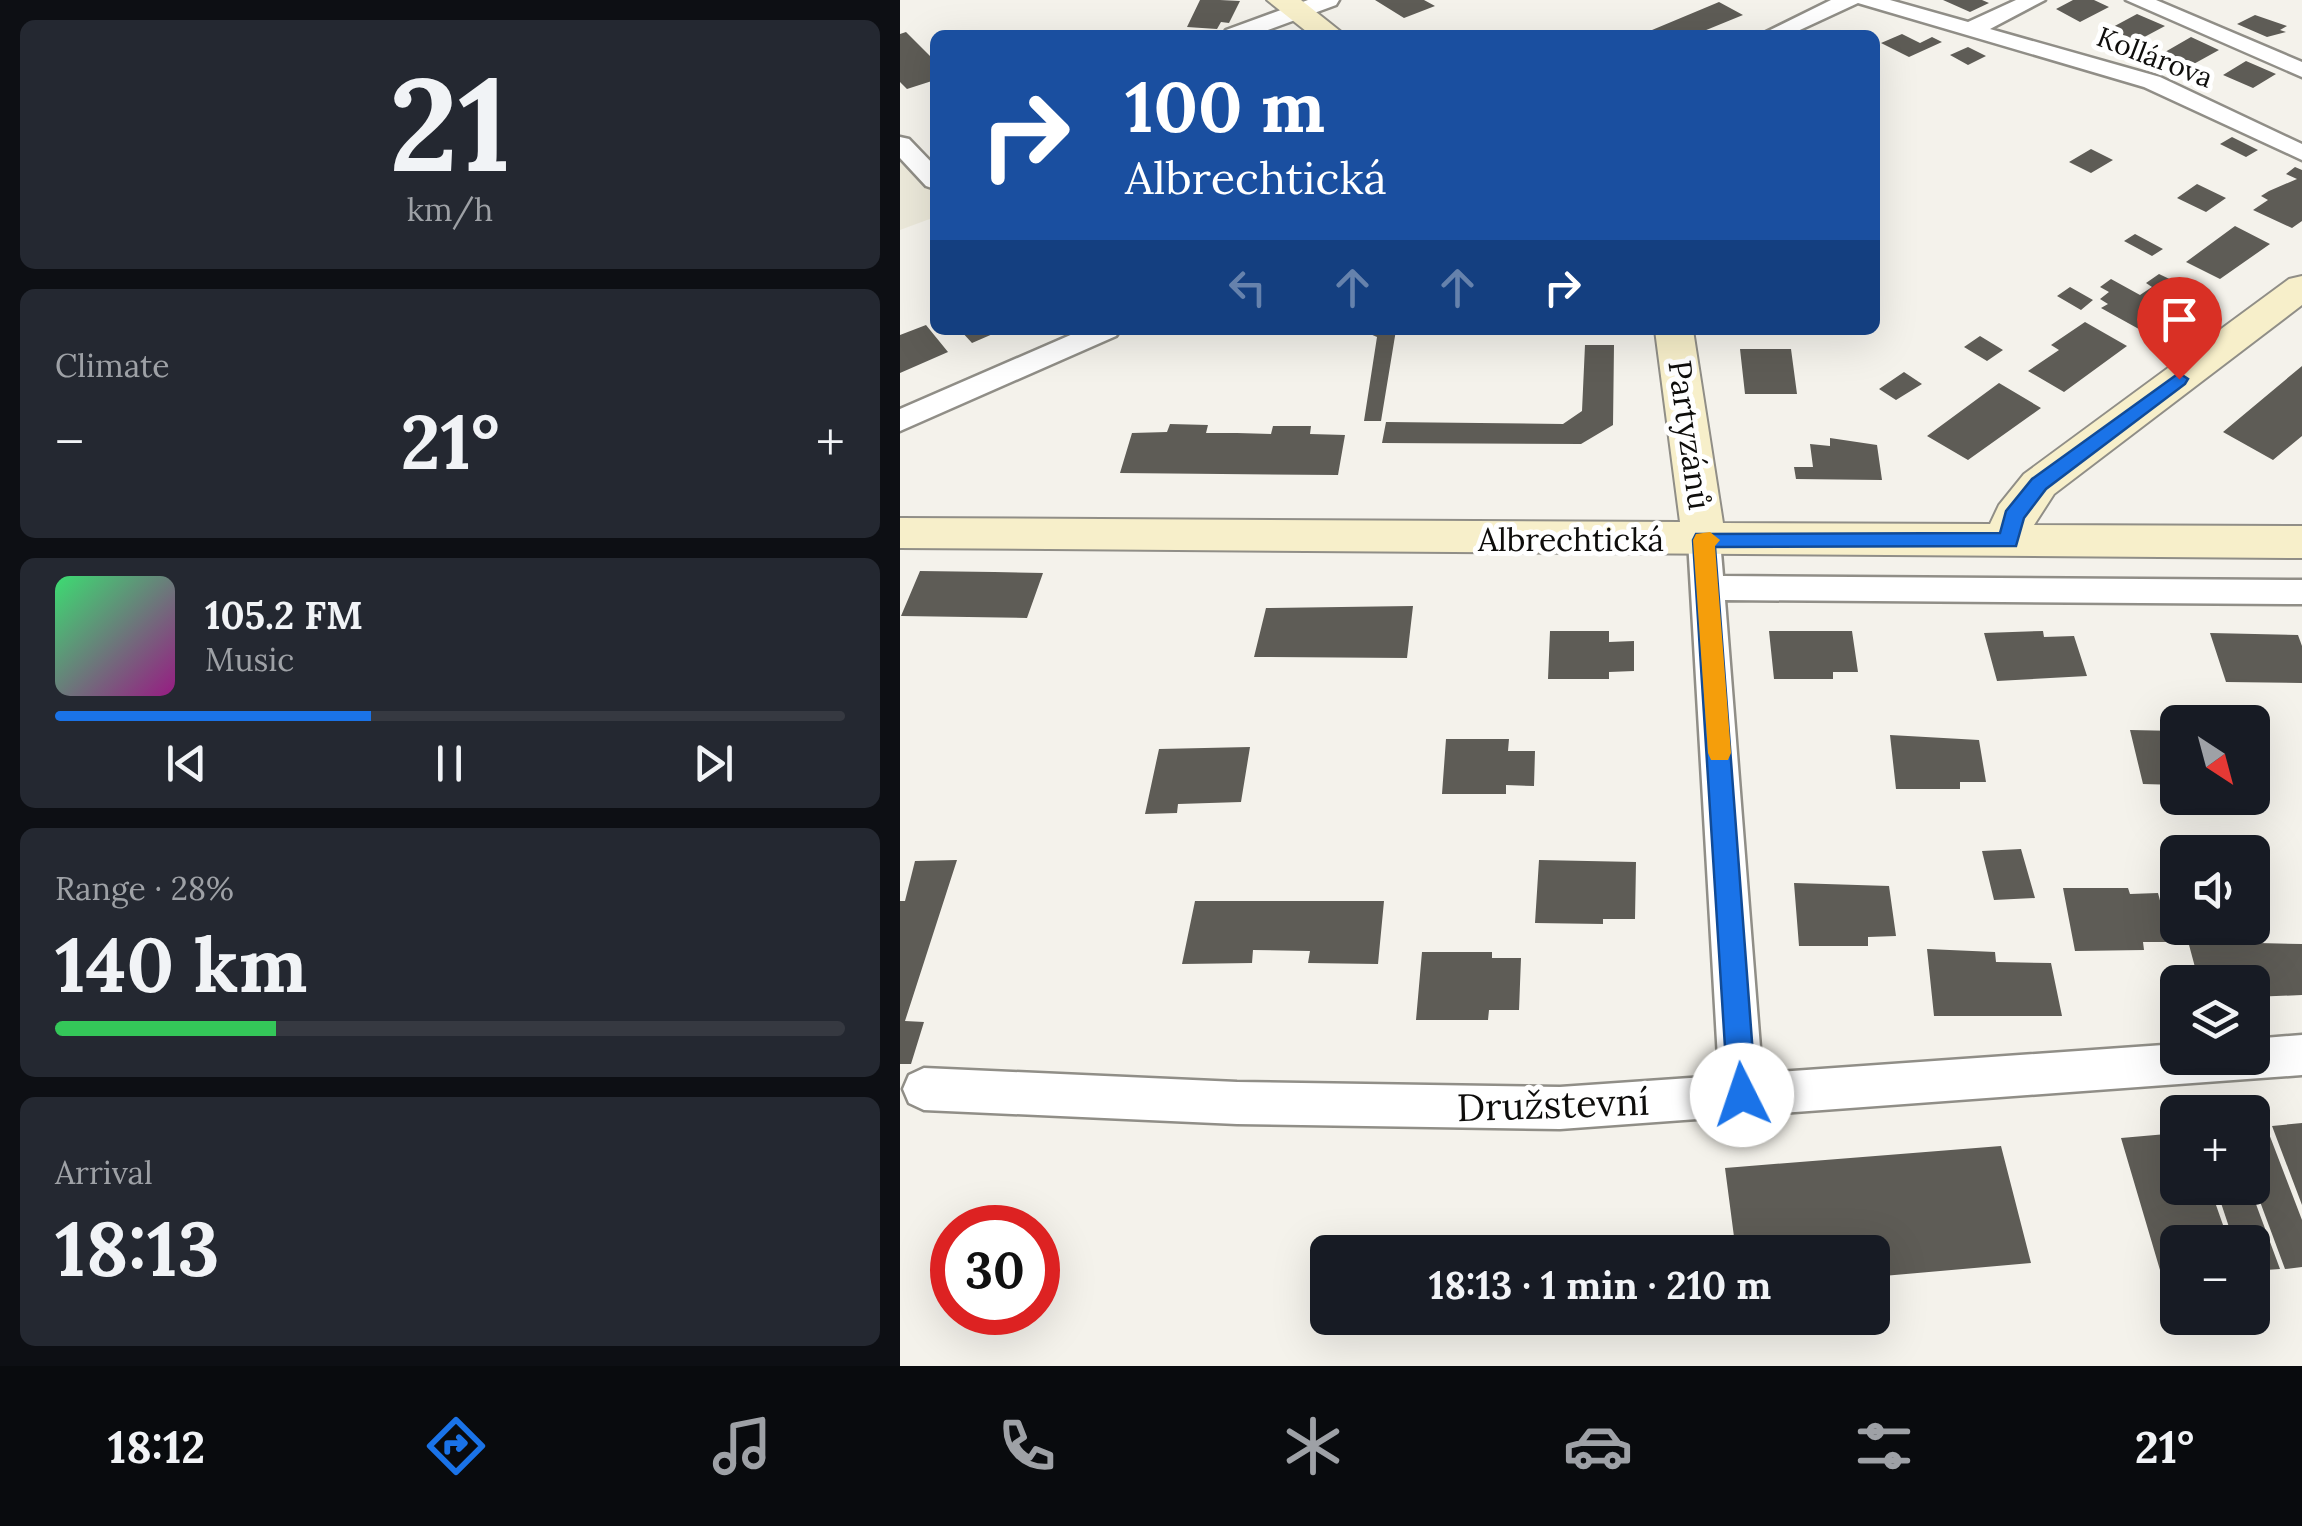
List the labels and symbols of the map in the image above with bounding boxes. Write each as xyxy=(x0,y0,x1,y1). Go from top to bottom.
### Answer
street label: Kollárova xyxy=(2092,18,2218,96)
pin xyxy=(2137,277,2222,380)
street label: Partyzánů xyxy=(1659,358,1721,512)
street label: Albrechtická xyxy=(1477,519,1664,560)
north arrow xyxy=(2160,705,2270,815)
position arrow xyxy=(1690,1043,1794,1147)
street label: Družstevní xyxy=(1456,1077,1650,1131)
speed limit sign: 30 xyxy=(930,1205,1060,1335)

